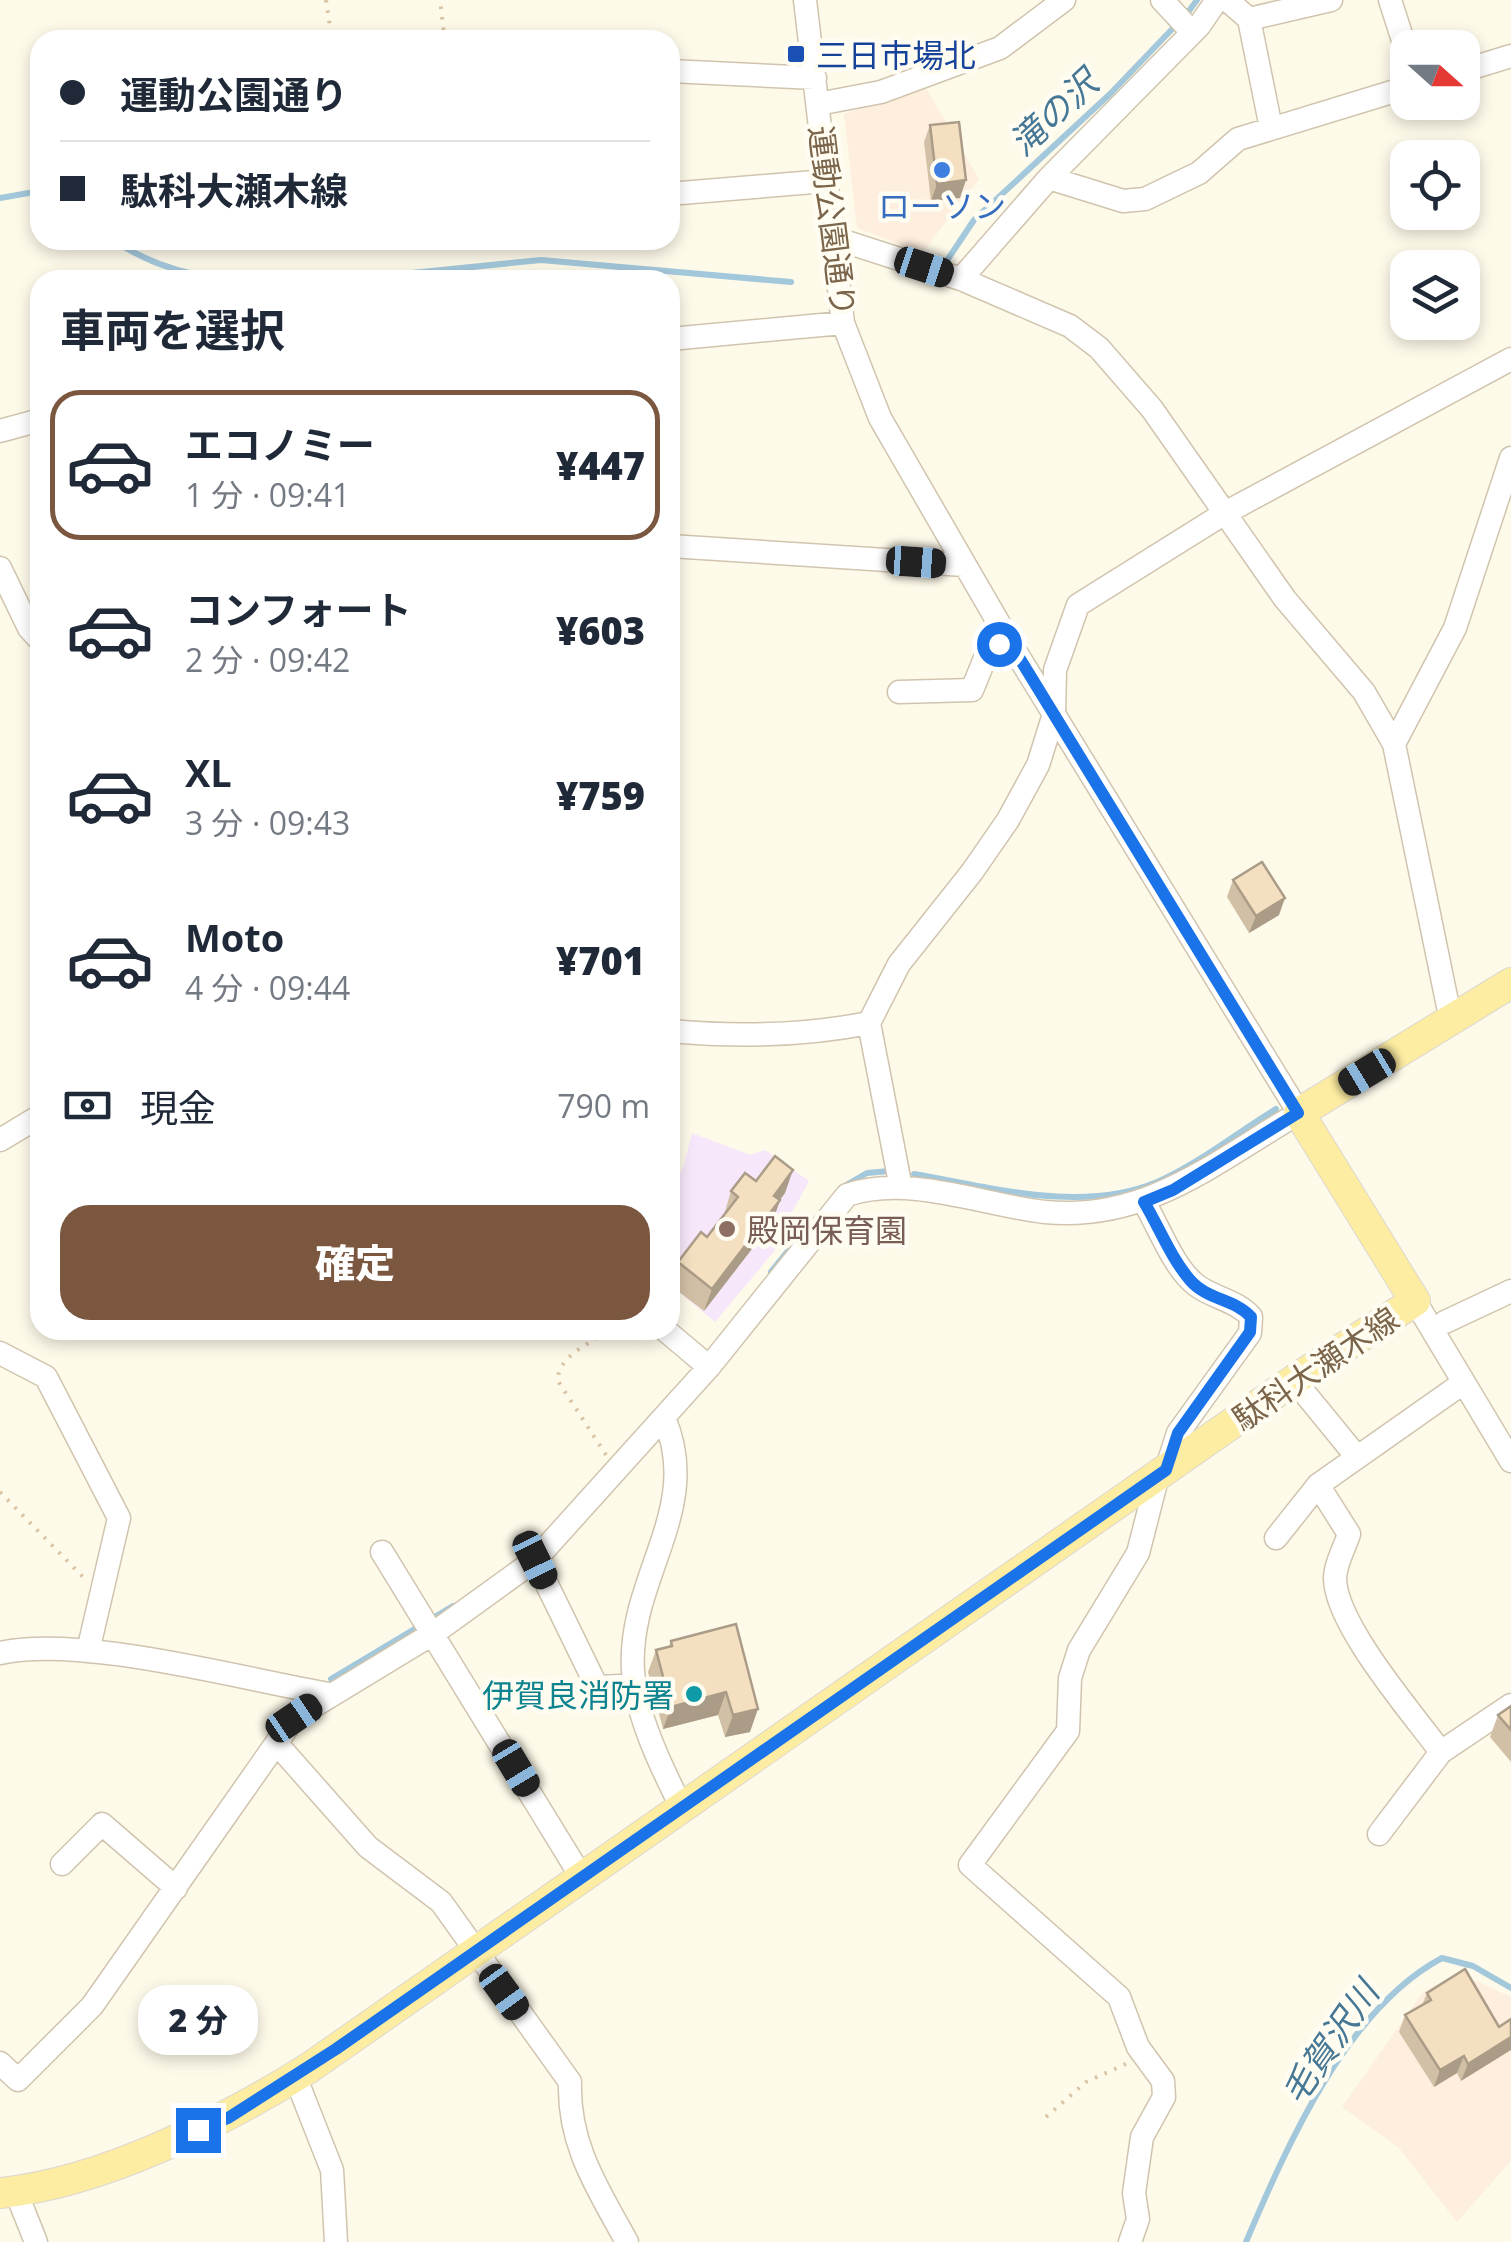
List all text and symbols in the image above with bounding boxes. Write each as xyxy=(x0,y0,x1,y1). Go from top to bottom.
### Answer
north arrow xyxy=(1390,30,1480,120)
map controls xyxy=(1390,30,1480,340)
place label: 三日市場北 xyxy=(816,33,976,76)
marker: 三日市場北 xyxy=(785,43,807,65)
water label: 滝の沢 xyxy=(999,56,1110,165)
text: 運動公園通り xyxy=(120,68,348,120)
street label: 運動公園通り xyxy=(800,123,866,319)
button: locate xyxy=(1390,140,1480,230)
marker: ローソン xyxy=(931,159,953,181)
text: 駄科大瀬木線 xyxy=(120,164,348,216)
place label: ローソン xyxy=(878,184,1006,227)
car xyxy=(891,243,957,291)
button: layers xyxy=(1390,250,1480,340)
text: 車両を選択 xyxy=(60,299,285,360)
text: エコノミー xyxy=(185,418,375,470)
icon: car xyxy=(65,420,155,510)
text: ¥447 xyxy=(556,439,645,491)
text: 1 分 · 09:41 xyxy=(185,473,350,516)
car xyxy=(885,545,947,579)
text: コンフォート xyxy=(185,583,412,635)
icon: car xyxy=(65,585,155,675)
text: ¥603 xyxy=(556,604,645,656)
route start xyxy=(977,622,1022,667)
text: 2 分 · 09:42 xyxy=(185,638,350,681)
text: XL xyxy=(185,746,232,798)
icon: car xyxy=(65,750,155,840)
text: ¥759 xyxy=(556,769,645,821)
text: 3 分 · 09:43 xyxy=(185,801,350,844)
text: Moto xyxy=(185,911,284,963)
icon: car xyxy=(65,915,155,1005)
text: ¥701 xyxy=(556,934,645,986)
text: 4 分 · 09:44 xyxy=(185,966,350,1009)
car xyxy=(1334,1044,1400,1100)
icon: cash xyxy=(60,1078,115,1133)
text: 現金 xyxy=(140,1081,216,1133)
text: 790 m xyxy=(557,1084,650,1127)
button: 確定 xyxy=(60,1205,650,1320)
place label: 殿岡保育園 xyxy=(747,1208,907,1251)
marker: 殿岡保育園 xyxy=(716,1218,738,1240)
street label: 駄科大瀬木線 xyxy=(1223,1296,1407,1440)
car xyxy=(508,1526,562,1594)
place label: 伊賀良消防署 xyxy=(482,1673,674,1716)
marker: 伊賀良消防署 xyxy=(683,1683,705,1705)
car xyxy=(261,1689,327,1747)
car xyxy=(488,1735,544,1801)
car xyxy=(474,1959,534,2025)
water label: 毛賀沢川 xyxy=(1270,1968,1391,2113)
callout: 2 分 xyxy=(138,1985,258,2055)
text: 2 分 xyxy=(168,1998,228,2041)
route end xyxy=(176,2108,221,2153)

